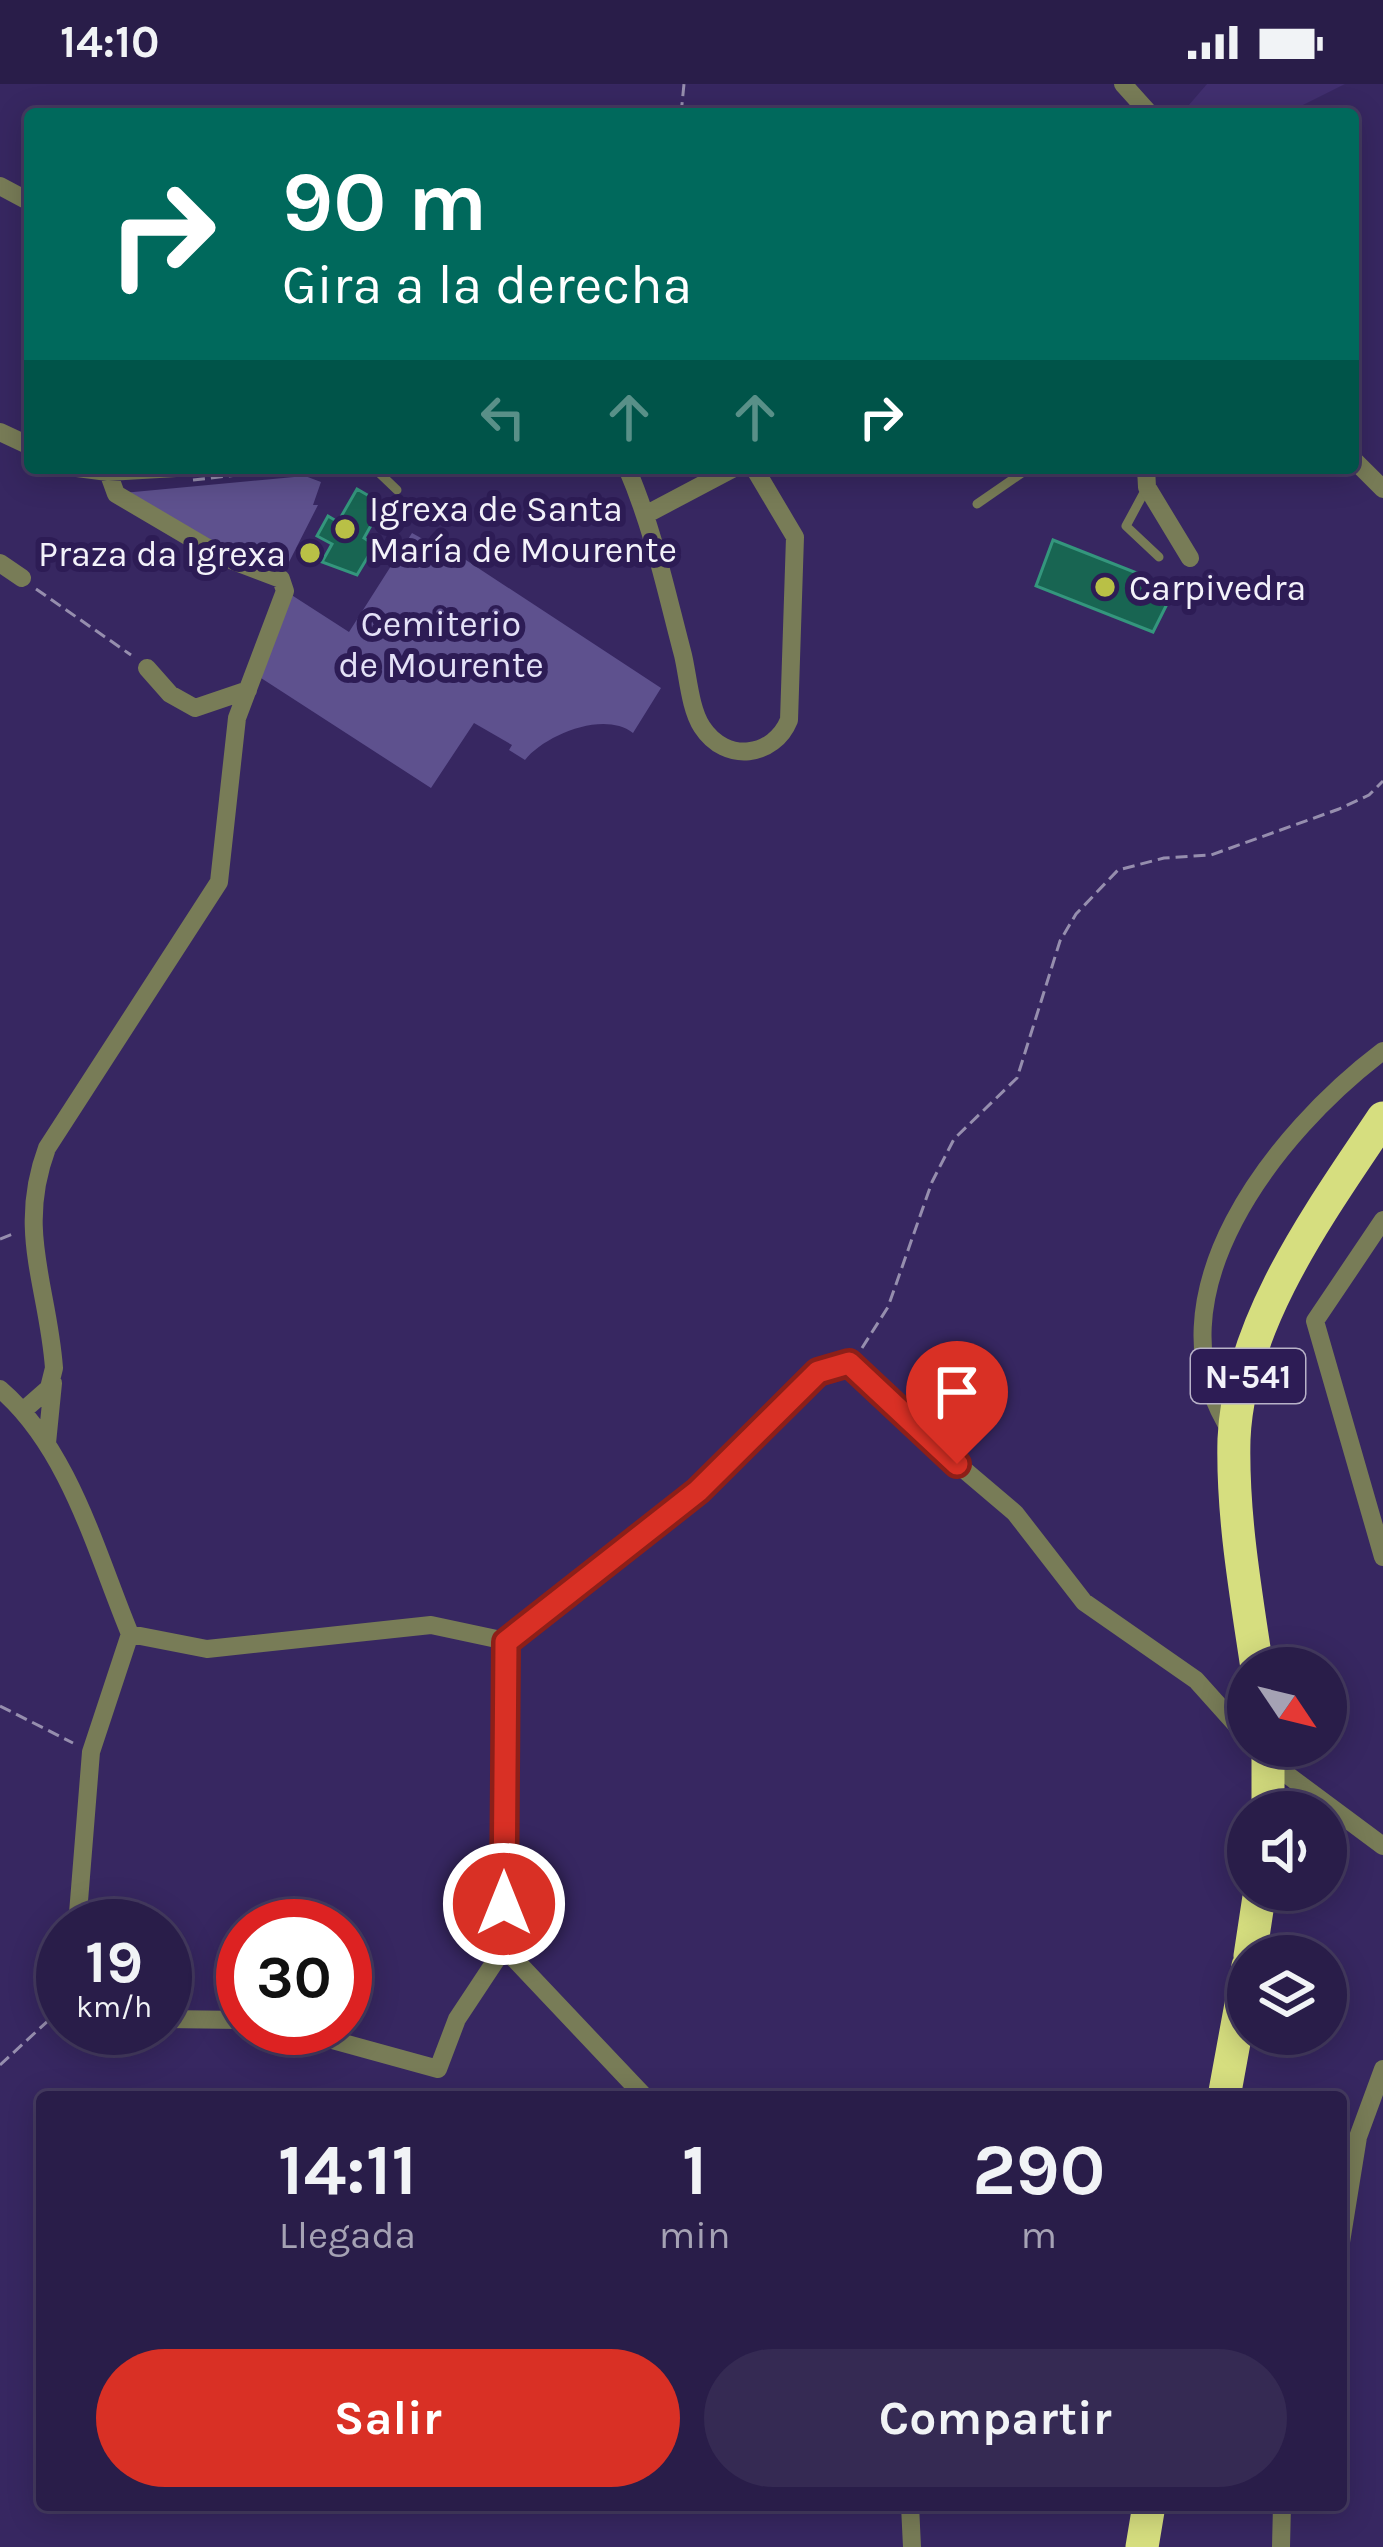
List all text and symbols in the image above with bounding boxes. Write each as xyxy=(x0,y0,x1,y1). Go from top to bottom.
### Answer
text: 14:10 xyxy=(60,16,159,68)
text: 90 m xyxy=(282,153,487,251)
icon: right xyxy=(84,156,240,312)
text: Gira a la derecha xyxy=(282,253,692,317)
icon: left xyxy=(470,384,536,450)
icon: ahead xyxy=(596,384,662,450)
icon: ahead xyxy=(722,384,788,450)
icon: right xyxy=(848,384,914,450)
place label: Igrexa de Santa María de Mourente xyxy=(369,488,677,571)
marker: Igrexa de Santa María de Mourente xyxy=(332,516,358,542)
place label: Praza da Igrexa xyxy=(38,533,286,575)
marker: Praza da Igrexa xyxy=(297,540,323,566)
place label: Carpivedra xyxy=(1129,567,1306,609)
marker: Carpivedra xyxy=(1092,574,1118,600)
park label: Cemiterio de Mourente xyxy=(338,603,544,686)
pin xyxy=(906,1341,1008,1464)
road number: N-541 xyxy=(1191,1349,1305,1403)
icon: arrive xyxy=(924,1359,990,1425)
north arrow xyxy=(1227,1647,1347,1767)
map controls xyxy=(1227,1647,1347,2055)
button: sound xyxy=(1227,1791,1347,1911)
position arrow xyxy=(441,1841,567,1967)
speed limit sign: 30 xyxy=(216,1899,372,2055)
text: 19 xyxy=(85,1927,143,1997)
button: layers xyxy=(1227,1935,1347,2055)
text: km/h xyxy=(76,1989,152,2025)
text: 14:11 xyxy=(278,2128,417,2212)
text: 1 xyxy=(682,2128,707,2212)
text: 290 xyxy=(972,2128,1105,2212)
text: Llegada xyxy=(279,2212,416,2258)
text: min xyxy=(659,2212,730,2258)
text: m xyxy=(1020,2212,1057,2258)
button: Salir xyxy=(96,2349,680,2487)
button: Compartir xyxy=(704,2349,1287,2487)

